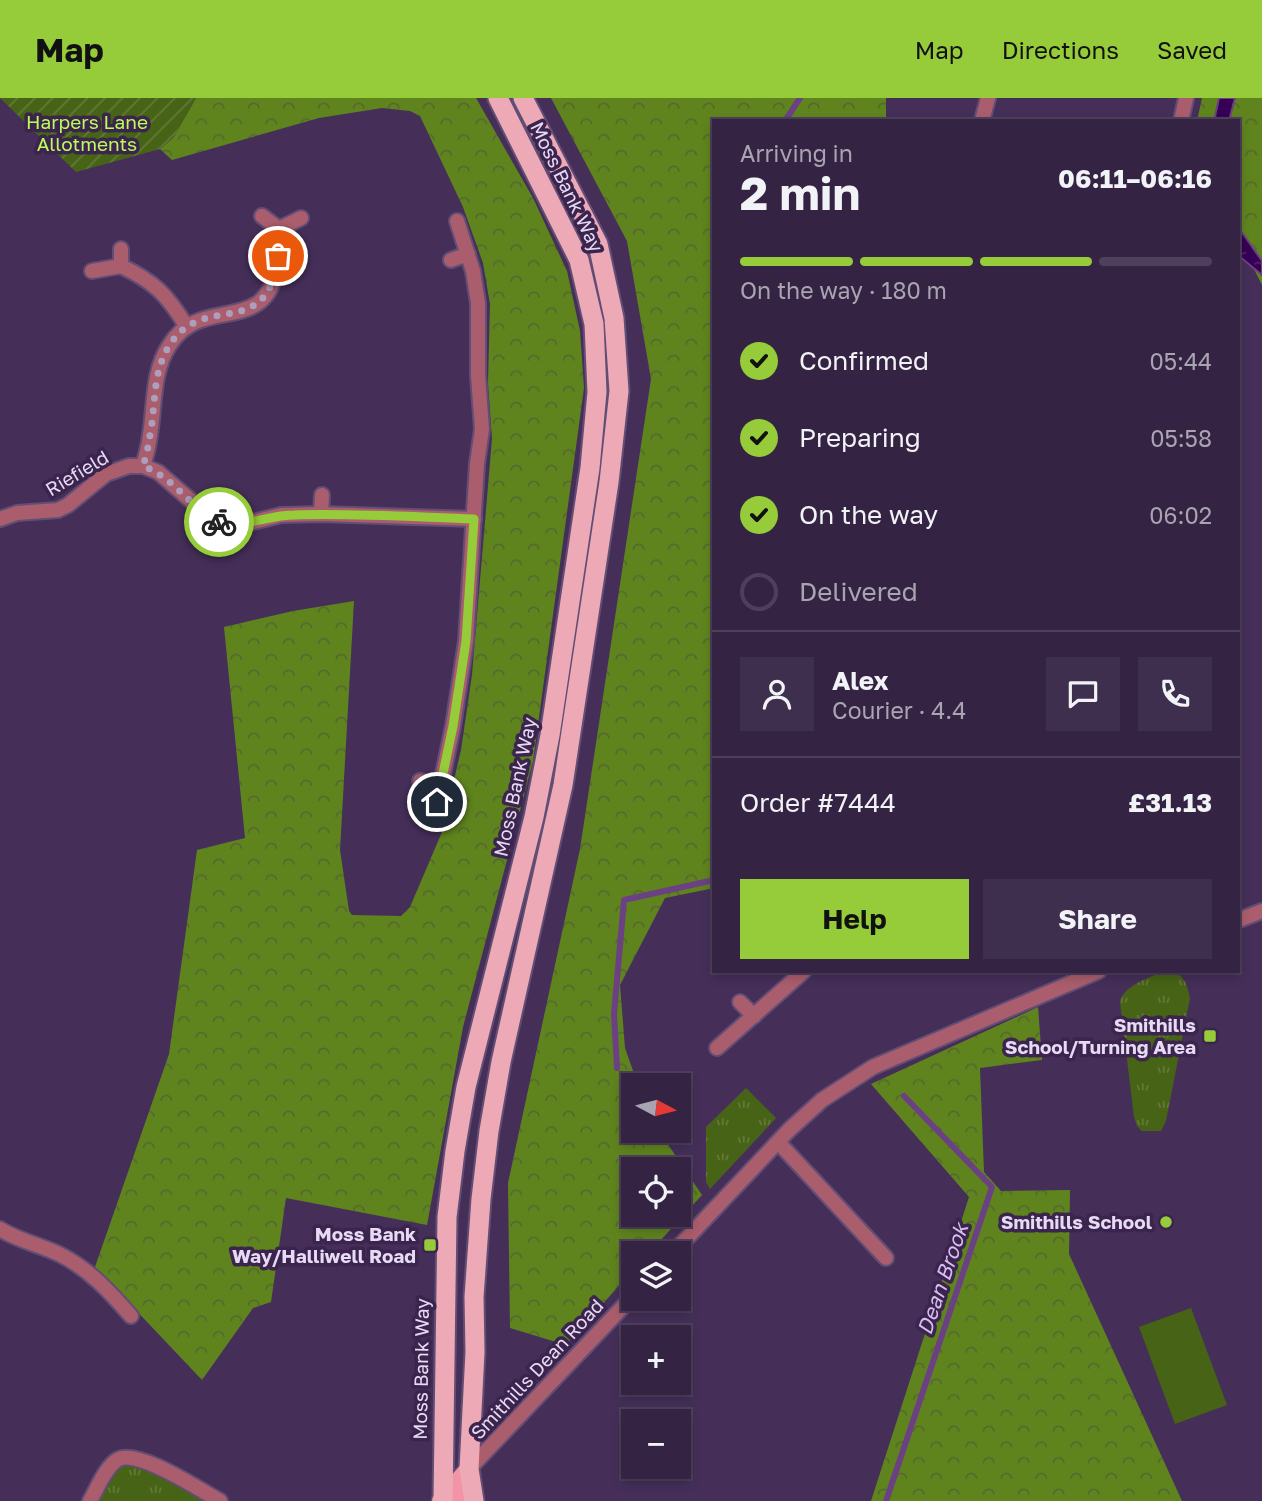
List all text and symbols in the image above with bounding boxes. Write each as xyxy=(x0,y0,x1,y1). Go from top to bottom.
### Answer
text: Map xyxy=(35,30,104,69)
text: Map xyxy=(915,35,964,64)
text: Directions xyxy=(1002,35,1119,64)
text: Saved xyxy=(1157,35,1227,64)
park label: Harpers Lane Allotments xyxy=(26,110,148,155)
street label: Moss Bank Way xyxy=(526,118,609,256)
text: Arriving in xyxy=(740,139,853,167)
text: 06:11–06:16 xyxy=(1058,163,1212,194)
text: 2 min xyxy=(740,165,860,220)
pin xyxy=(248,226,308,286)
icon: bag xyxy=(259,237,297,275)
text: On the way · 180 m xyxy=(740,276,947,304)
icon: check xyxy=(740,342,778,380)
text: Confirmed xyxy=(799,345,929,376)
text: 05:44 xyxy=(1149,347,1212,375)
icon: check xyxy=(740,419,778,457)
text: Preparing xyxy=(799,422,921,453)
text: 05:58 xyxy=(1150,424,1212,452)
street label: Riefield xyxy=(41,445,112,500)
courier xyxy=(184,487,254,557)
icon: check xyxy=(740,496,778,534)
text: On the way xyxy=(799,499,938,530)
text: 06:02 xyxy=(1149,501,1212,529)
icon: bike xyxy=(200,503,238,541)
text: Delivered xyxy=(799,576,918,607)
button: person xyxy=(740,657,814,731)
button: chat xyxy=(1046,657,1120,731)
button: phone xyxy=(1138,657,1212,731)
text: Alex xyxy=(832,665,889,696)
text: Courier · 4.4 xyxy=(832,696,966,724)
street label: Moss Bank Way xyxy=(489,715,541,859)
pin xyxy=(407,772,467,832)
icon: home xyxy=(418,783,456,821)
text: Order #7444 xyxy=(740,787,896,818)
text: £31.13 xyxy=(1128,787,1212,818)
button: Help xyxy=(740,879,969,959)
button: Share xyxy=(983,879,1212,959)
place label: Smithills School/Turning Area xyxy=(1005,1013,1196,1058)
marker: Smithills School/Turning Area xyxy=(1202,1028,1218,1044)
north arrow xyxy=(621,1073,691,1143)
map controls xyxy=(621,1073,691,1479)
button: locate xyxy=(621,1157,691,1227)
place label: Smithills School xyxy=(1001,1210,1152,1233)
marker: Smithills School xyxy=(1158,1214,1174,1230)
water label: Dean Brook xyxy=(911,1218,974,1338)
place label: Moss Bank Way/Halliwell Road xyxy=(232,1222,416,1267)
marker: Moss Bank Way/Halliwell Road xyxy=(422,1237,438,1253)
button: layers xyxy=(621,1241,691,1311)
street label: Smithills Dean Road xyxy=(466,1294,608,1444)
street label: Moss Bank Way xyxy=(408,1298,433,1440)
button: + xyxy=(621,1325,691,1395)
button: − xyxy=(621,1409,691,1479)

